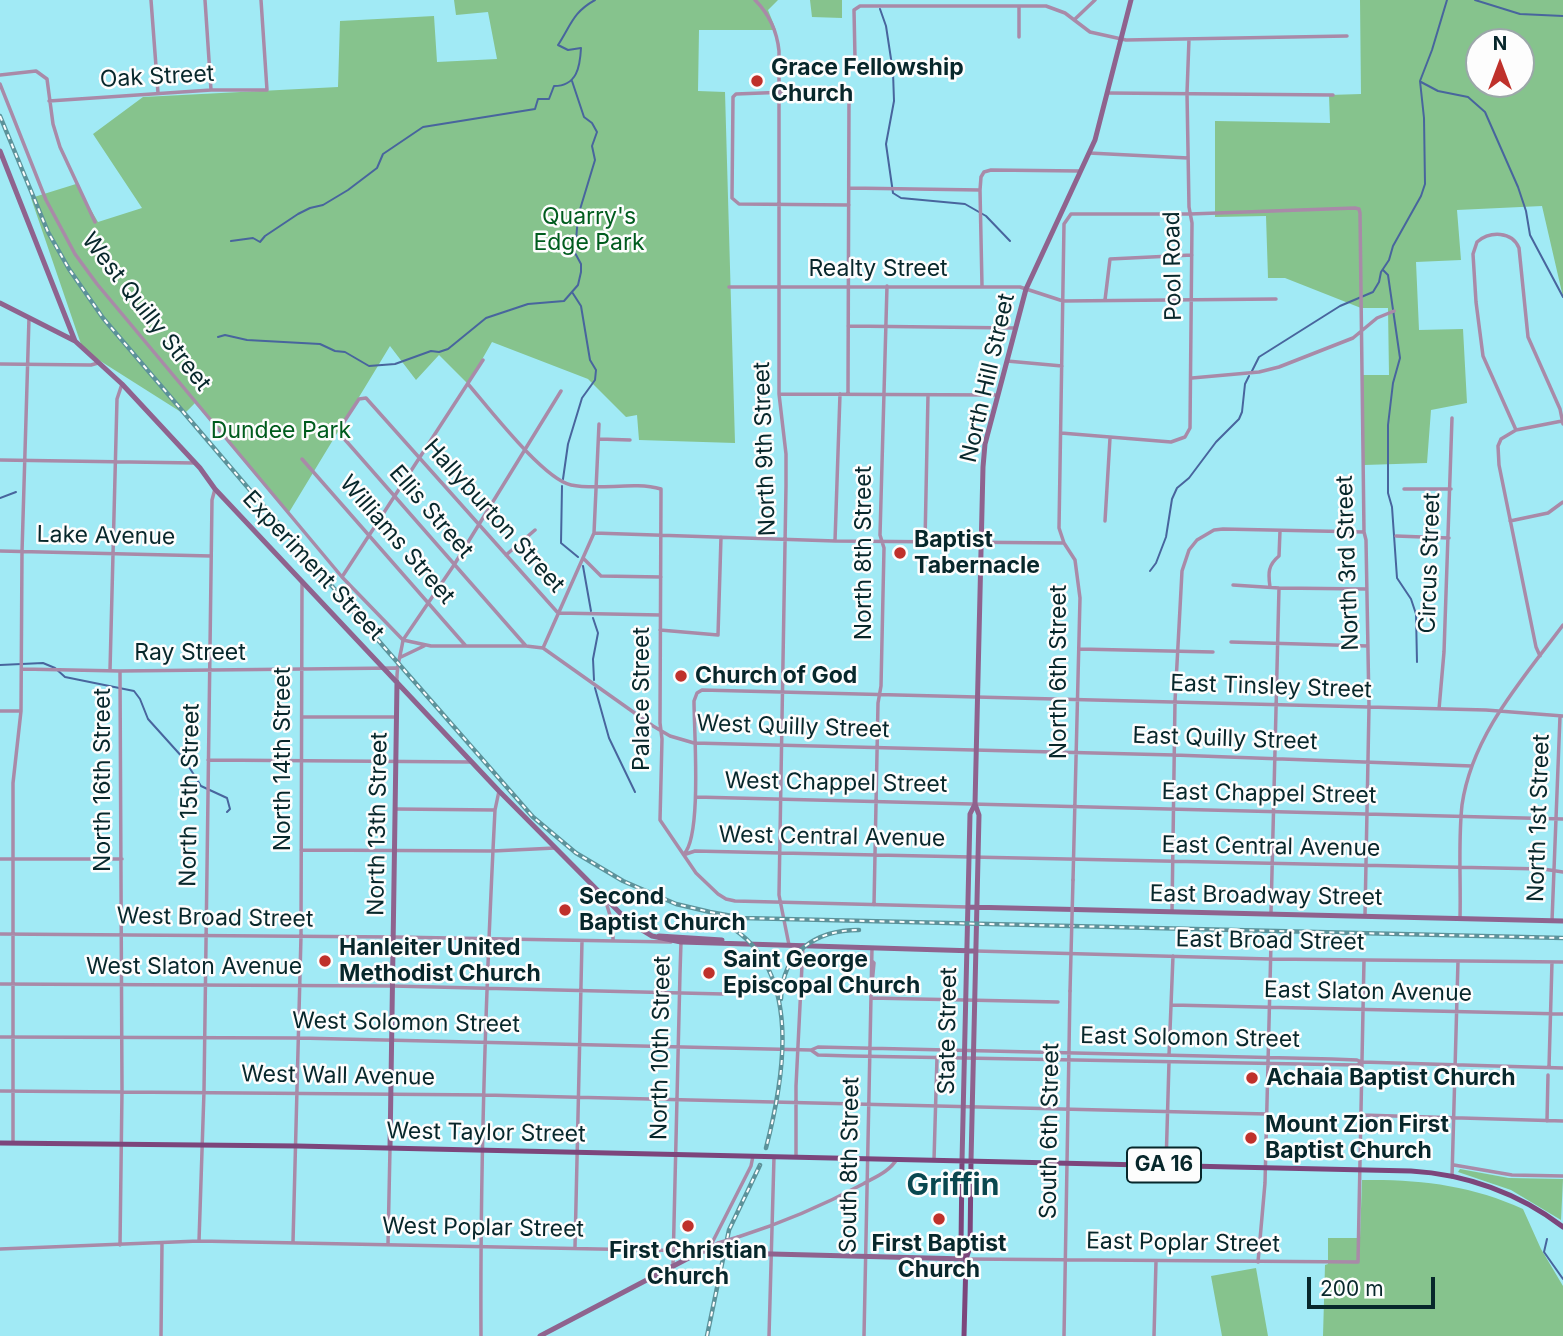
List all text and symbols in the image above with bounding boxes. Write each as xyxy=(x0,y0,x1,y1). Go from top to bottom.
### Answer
north arrow xyxy=(1465,28,1535,98)
text: N xyxy=(1493,32,1507,55)
place label: Grace Fellowship Church xyxy=(771,54,964,108)
street label: Oak Street xyxy=(99,60,215,94)
marker: Grace Fellowship Church xyxy=(749,73,765,89)
park label: Quarry's Edge Park xyxy=(533,203,645,257)
street label: Pool Road xyxy=(1158,211,1188,321)
street label: West Quilly Street xyxy=(76,227,216,397)
street label: Realty Street xyxy=(808,255,948,283)
street label: North Hill Street xyxy=(955,291,1021,465)
street label: North 9th Street xyxy=(748,361,782,537)
park label: Dundee Park xyxy=(211,417,351,445)
street label: Hallyburton Street xyxy=(418,434,570,598)
street label: Ellis Street xyxy=(383,460,479,564)
street label: North 8th Street xyxy=(850,466,878,640)
street label: Williams Street xyxy=(334,470,460,610)
street label: North 3rd Street xyxy=(1331,475,1365,651)
street label: Experiment Street xyxy=(237,485,389,647)
street label: Circus Street xyxy=(1414,492,1446,634)
street label: Lake Avenue xyxy=(36,521,176,551)
place label: Baptist Tabernacle xyxy=(914,526,1040,580)
marker: Baptist Tabernacle xyxy=(892,545,908,561)
street label: North 6th Street xyxy=(1045,585,1073,759)
street label: Palace Street xyxy=(628,627,656,771)
street label: Ray Street xyxy=(134,639,246,667)
place label: Church of God xyxy=(695,662,857,690)
street label: North 14th Street xyxy=(269,667,297,851)
marker: Church of God xyxy=(673,668,689,684)
street label: East Tinsley Street xyxy=(1170,670,1372,704)
street label: North 16th Street xyxy=(89,688,117,872)
street label: North 15th Street xyxy=(175,703,205,887)
street label: West Quilly Street xyxy=(696,710,890,744)
street label: East Quilly Street xyxy=(1132,722,1318,756)
street label: North 13th Street xyxy=(363,732,393,916)
street label: North 1st Street xyxy=(1522,734,1556,902)
street label: West Chappel Street xyxy=(724,767,948,799)
street label: East Chappel Street xyxy=(1161,778,1377,810)
street label: West Central Avenue xyxy=(718,821,946,853)
street label: East Central Avenue xyxy=(1161,831,1381,863)
street label: East Broadway Street xyxy=(1149,880,1383,912)
place label: Second Baptist Church xyxy=(579,883,746,937)
street label: West Broad Street xyxy=(116,902,314,934)
marker: Second Baptist Church xyxy=(557,902,573,918)
street label: East Broad Street xyxy=(1175,926,1365,956)
place label: Hanleiter United Methodist Church xyxy=(339,934,541,988)
place label: Saint George Episcopal Church xyxy=(723,946,920,1000)
street label: West Slaton Avenue xyxy=(86,953,302,981)
marker: Hanleiter United Methodist Church xyxy=(317,953,333,969)
street label: North 10th Street xyxy=(646,956,676,1140)
marker: Saint George Episcopal Church xyxy=(701,965,717,981)
street label: State Street xyxy=(933,967,963,1095)
street label: East Slaton Avenue xyxy=(1264,976,1472,1008)
street label: West Solomon Street xyxy=(292,1007,520,1039)
street label: East Solomon Street xyxy=(1080,1022,1300,1054)
street label: South 6th Street xyxy=(1035,1043,1065,1219)
street label: West Wall Avenue xyxy=(241,1061,435,1091)
place label: Achaia Baptist Church xyxy=(1266,1064,1516,1092)
marker: Achaia Baptist Church xyxy=(1244,1070,1260,1086)
street label: South 8th Street xyxy=(835,1077,865,1253)
place label: Mount Zion First Baptist Church xyxy=(1265,1111,1449,1165)
street label: West Taylor Street xyxy=(386,1117,586,1149)
marker: Mount Zion First Baptist Church xyxy=(1243,1130,1259,1146)
road number: GA 16 xyxy=(1127,1148,1201,1182)
district label: Griffin xyxy=(907,1168,999,1204)
marker: First Baptist Church xyxy=(931,1211,947,1227)
street label: West Poplar Street xyxy=(382,1212,584,1244)
marker: First Christian Church xyxy=(680,1218,696,1234)
street label: East Poplar Street xyxy=(1086,1228,1280,1258)
place label: First Baptist Church xyxy=(872,1230,1006,1284)
place label: First Christian Church xyxy=(609,1237,767,1291)
scale bar xyxy=(1311,1262,1439,1306)
text: 200 m xyxy=(1320,1276,1384,1301)

